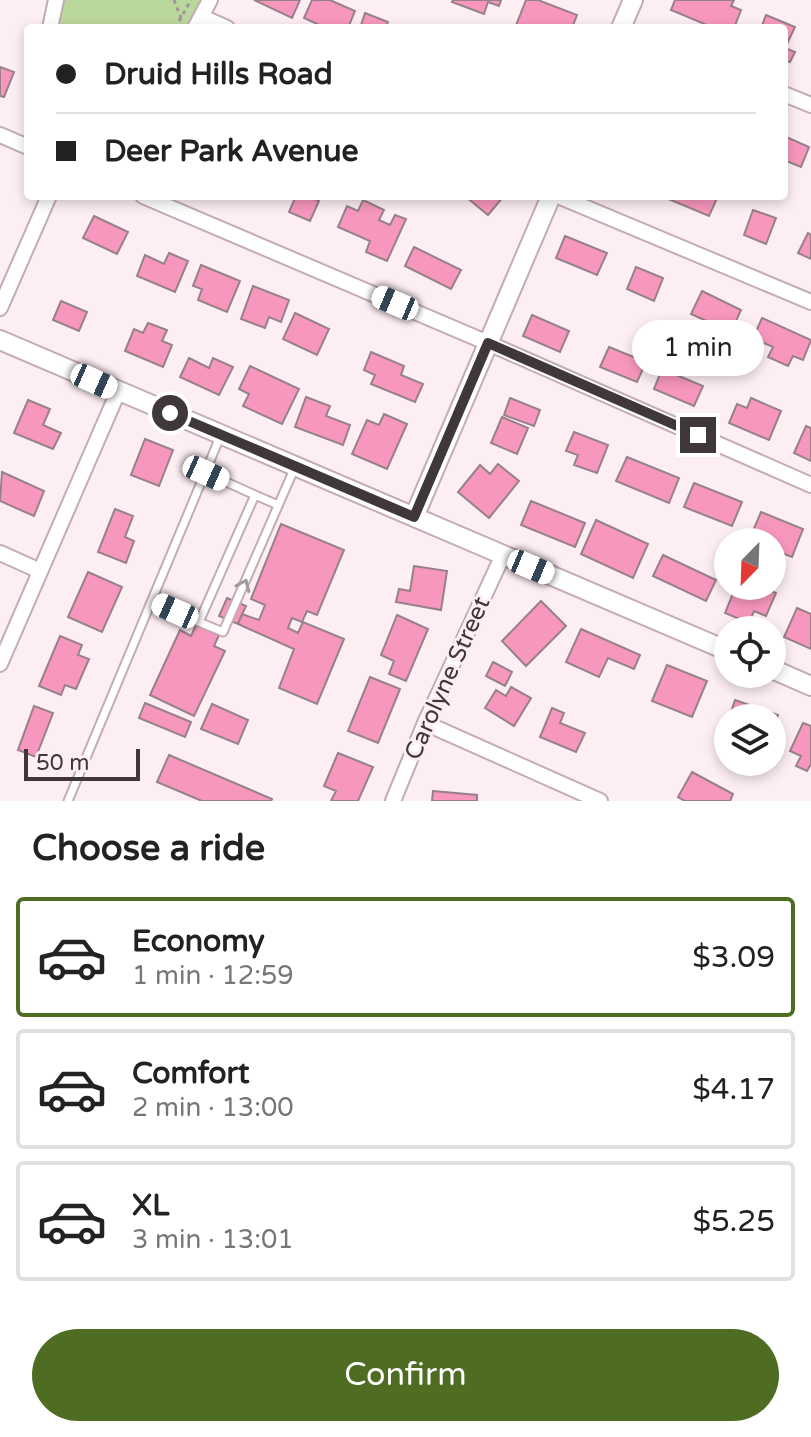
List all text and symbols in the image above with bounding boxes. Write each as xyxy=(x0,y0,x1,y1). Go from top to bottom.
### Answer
text: Druid Hills Road xyxy=(104,56,333,93)
text: Deer Park Avenue xyxy=(104,133,358,170)
car xyxy=(368,283,422,323)
callout: 1 min xyxy=(632,319,764,375)
text: 1 min xyxy=(663,332,733,363)
car xyxy=(67,360,121,402)
route start xyxy=(152,395,188,431)
route end xyxy=(680,417,716,453)
car xyxy=(179,452,233,494)
north arrow xyxy=(714,528,786,600)
map controls xyxy=(714,528,786,776)
car xyxy=(504,547,558,587)
one-way arrow xyxy=(234,578,250,593)
car xyxy=(148,590,202,632)
street label: Carolyne Street xyxy=(399,592,496,764)
button: locate xyxy=(714,616,786,688)
button: layers xyxy=(714,704,786,776)
scale bar xyxy=(24,745,140,781)
text: 50 m xyxy=(36,750,90,776)
text: Choose a ride xyxy=(32,827,265,870)
icon: car xyxy=(36,921,108,993)
text: Economy xyxy=(132,923,265,960)
text: $3.09 xyxy=(692,939,775,976)
text: 1 min · 12:59 xyxy=(132,960,294,991)
icon: car xyxy=(36,1053,108,1125)
text: Comfort xyxy=(132,1055,250,1092)
text: $4.17 xyxy=(692,1071,775,1108)
text: 2 min · 13:00 xyxy=(132,1092,294,1123)
icon: car xyxy=(36,1185,108,1257)
text: XL xyxy=(132,1187,169,1224)
text: $5.25 xyxy=(693,1203,775,1240)
text: 3 min · 13:01 xyxy=(132,1224,294,1255)
button: Confirm xyxy=(32,1329,779,1421)

